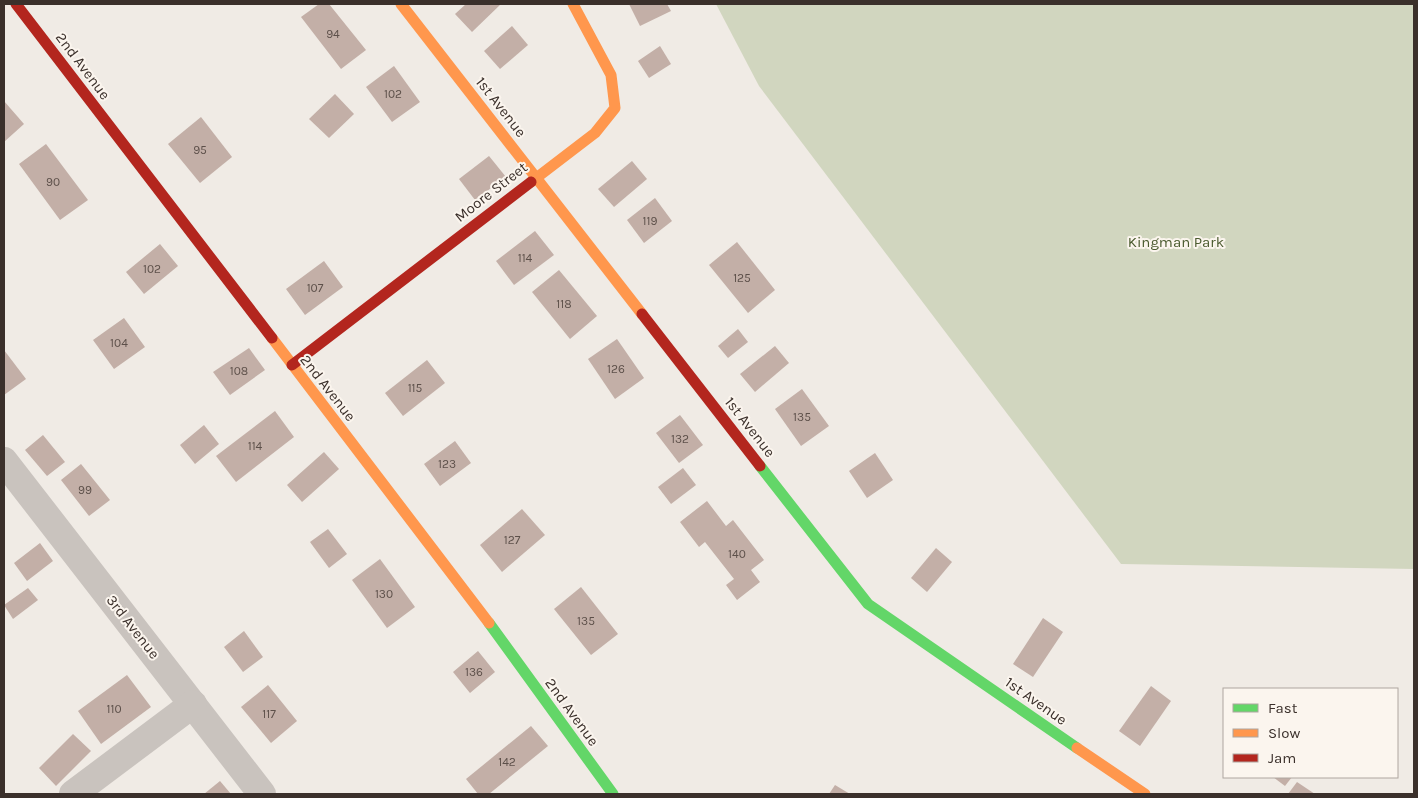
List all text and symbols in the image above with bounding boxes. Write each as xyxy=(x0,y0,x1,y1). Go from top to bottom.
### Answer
house number: 94 xyxy=(326,27,340,41)
street label: 2nd Avenue xyxy=(52,29,114,103)
street label: 1st Avenue xyxy=(472,73,530,141)
house number: 102 xyxy=(384,87,402,101)
house number: 95 xyxy=(193,143,207,157)
street label: Moore Street xyxy=(451,158,531,226)
house number: 90 xyxy=(46,175,60,189)
house number: 119 xyxy=(643,214,657,228)
park label: Kingman Park xyxy=(1128,233,1224,251)
house number: 114 xyxy=(518,251,533,265)
house number: 102 xyxy=(143,262,161,276)
house number: 125 xyxy=(733,271,751,285)
house number: 107 xyxy=(307,281,324,295)
house number: 118 xyxy=(556,297,572,311)
house number: 104 xyxy=(110,336,128,350)
street label: 2nd Avenue xyxy=(296,351,360,425)
house number: 126 xyxy=(607,362,625,376)
house number: 108 xyxy=(230,364,248,378)
house number: 115 xyxy=(408,381,423,395)
street label: 1st Avenue xyxy=(721,393,779,461)
house number: 135 xyxy=(793,410,811,424)
house number: 132 xyxy=(671,432,689,446)
house number: 114 xyxy=(248,439,263,453)
house number: 123 xyxy=(438,457,456,471)
house number: 99 xyxy=(78,483,92,497)
house number: 127 xyxy=(504,533,521,547)
house number: 140 xyxy=(728,547,746,561)
house number: 130 xyxy=(375,587,393,601)
street label: 3rd Avenue xyxy=(102,591,164,663)
house number: 135 xyxy=(577,614,595,628)
house number: 136 xyxy=(465,665,483,679)
street label: 1st Avenue xyxy=(1002,673,1070,729)
street label: 2nd Avenue xyxy=(541,675,603,749)
legend xyxy=(1223,688,1398,778)
text: Fast xyxy=(1268,699,1298,717)
house number: 110 xyxy=(106,702,122,716)
house number: 117 xyxy=(262,707,276,721)
text: Slow xyxy=(1268,724,1300,742)
text: Jam xyxy=(1268,749,1296,767)
house number: 142 xyxy=(498,755,516,769)

